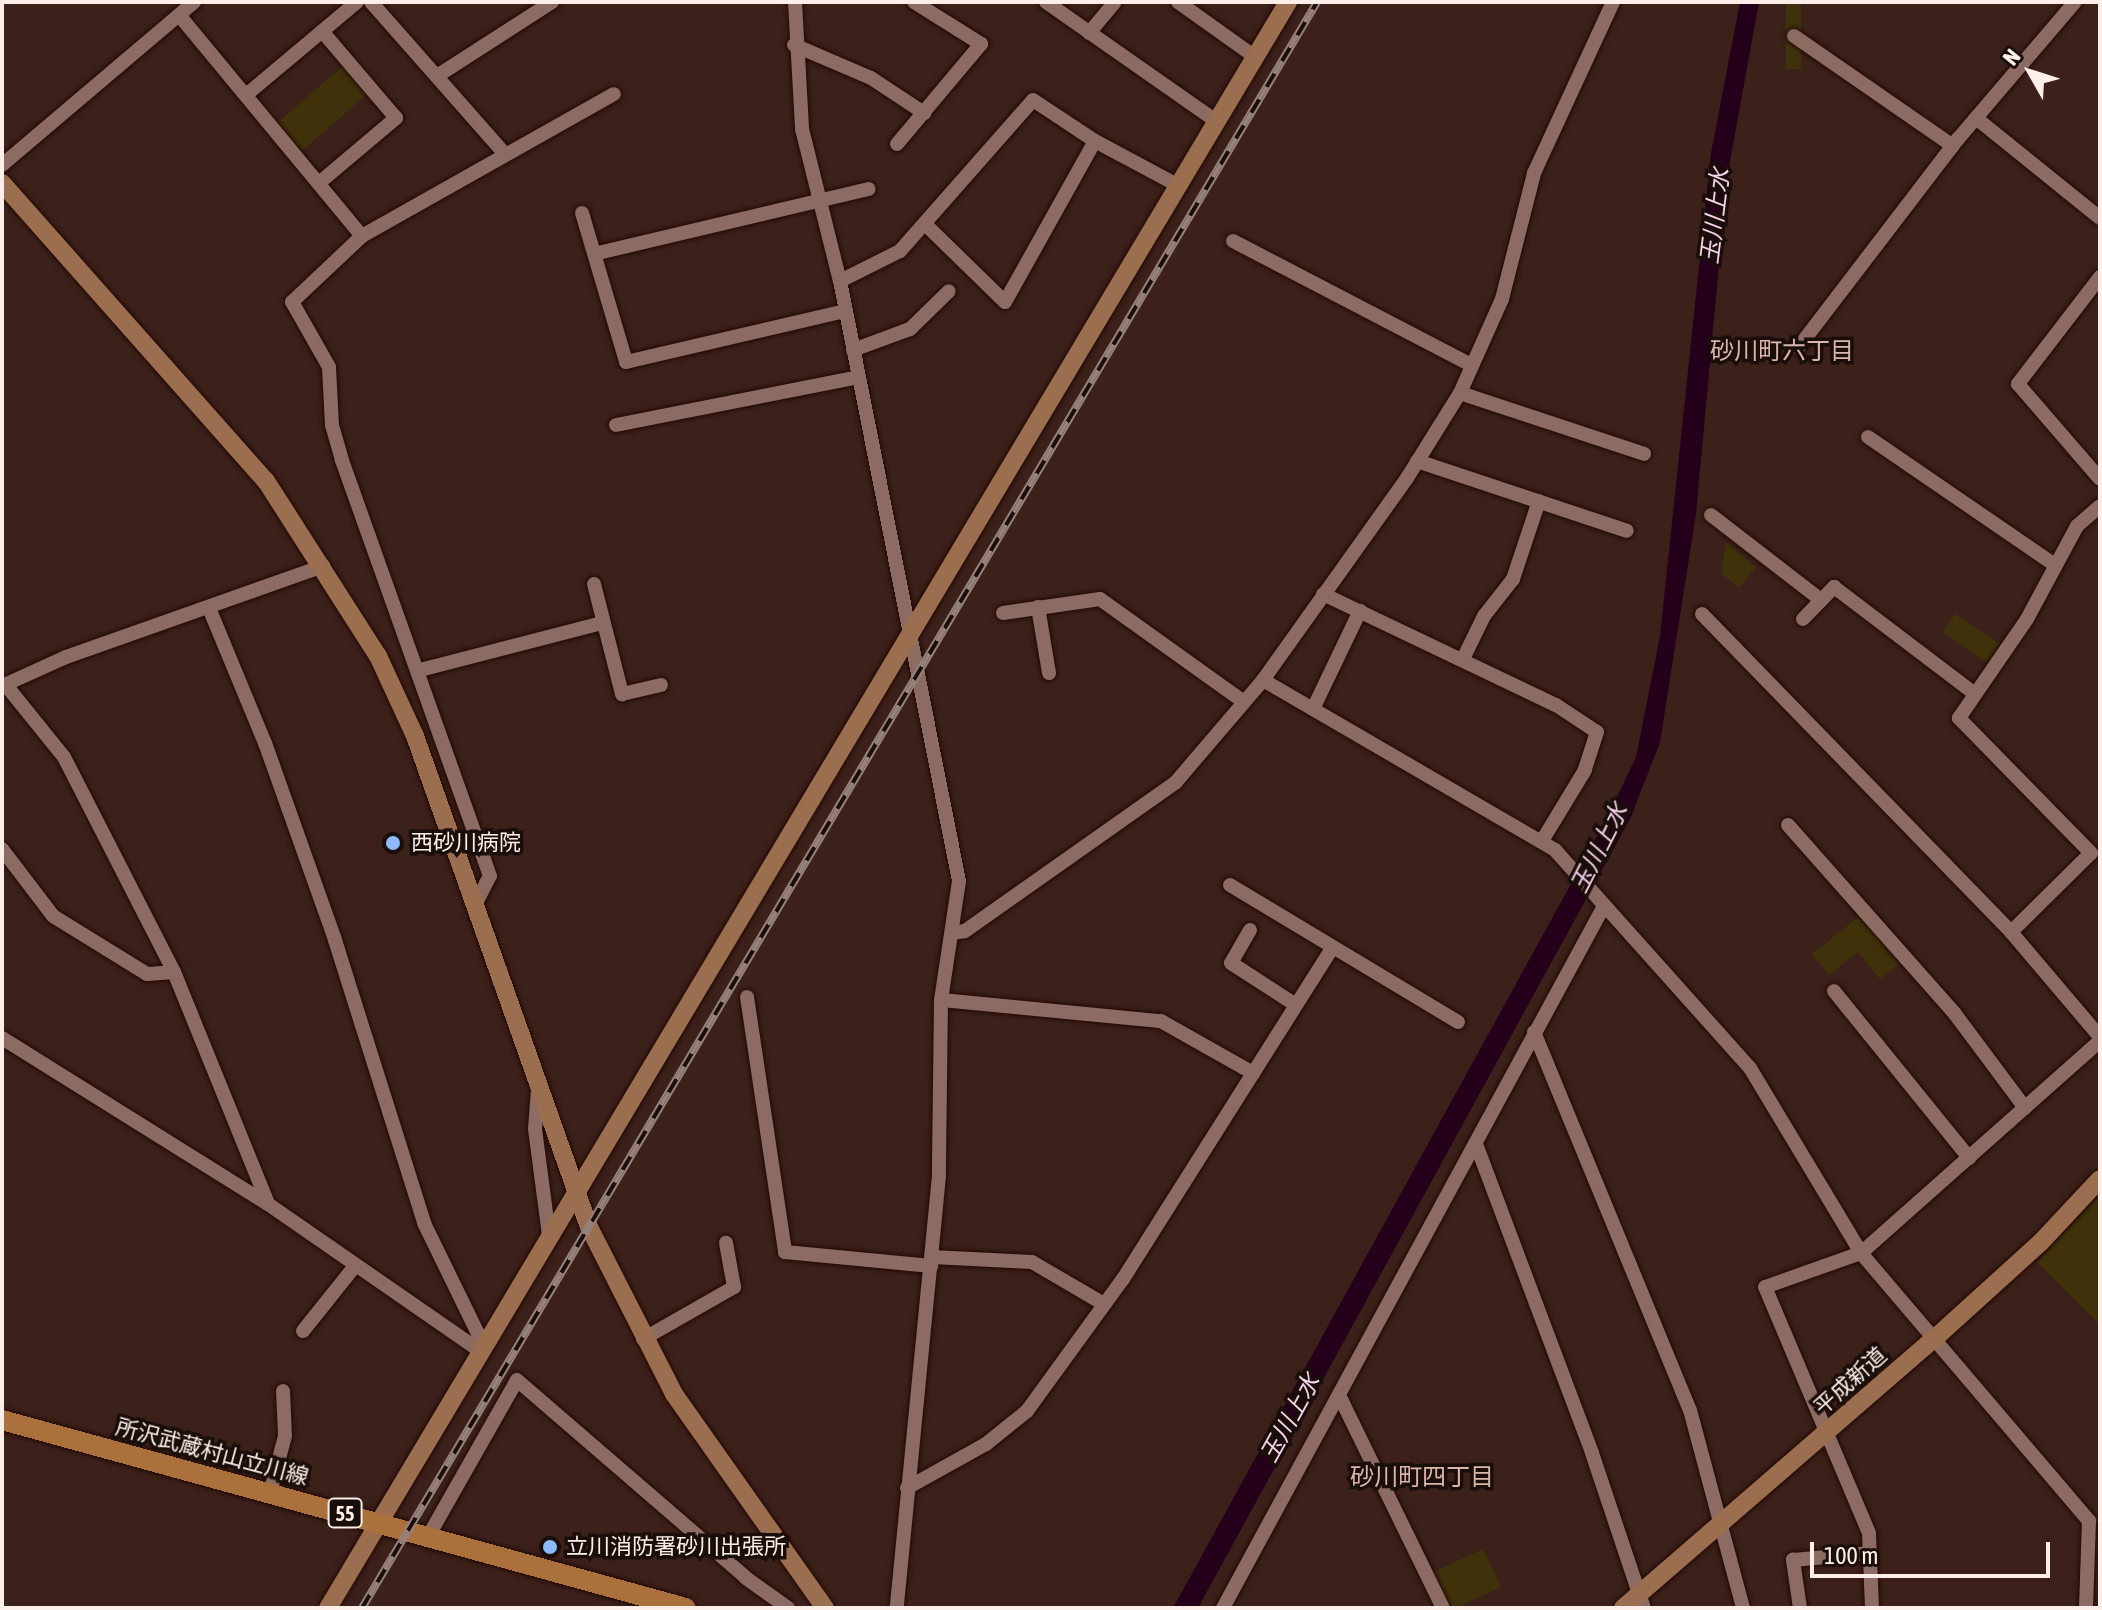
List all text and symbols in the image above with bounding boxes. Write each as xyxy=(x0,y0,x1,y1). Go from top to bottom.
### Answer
north arrow xyxy=(1990,32,2070,112)
text: N xyxy=(1997,44,2026,70)
water label: 玉川上水 xyxy=(1695,167,1735,265)
district label: 砂川町六丁目 xyxy=(1710,337,1854,365)
water label: 玉川上水 xyxy=(1564,799,1634,897)
place label: 西砂川病院 xyxy=(411,830,521,856)
marker: 西砂川病院 xyxy=(382,832,404,854)
street label: 平成新道 xyxy=(1808,1342,1892,1420)
water label: 玉川上水 xyxy=(1254,1369,1326,1467)
street label: 所沢武蔵村山立川線 xyxy=(113,1414,311,1490)
district label: 砂川町四丁目 xyxy=(1350,1463,1494,1491)
road number: 55 xyxy=(327,1497,363,1529)
scale bar xyxy=(1814,1526,2054,1576)
place label: 立川消防署砂川出張所 xyxy=(566,1534,786,1560)
marker: 立川消防署砂川出張所 xyxy=(541,1538,559,1556)
text: 100 m xyxy=(1824,1542,1878,1569)

